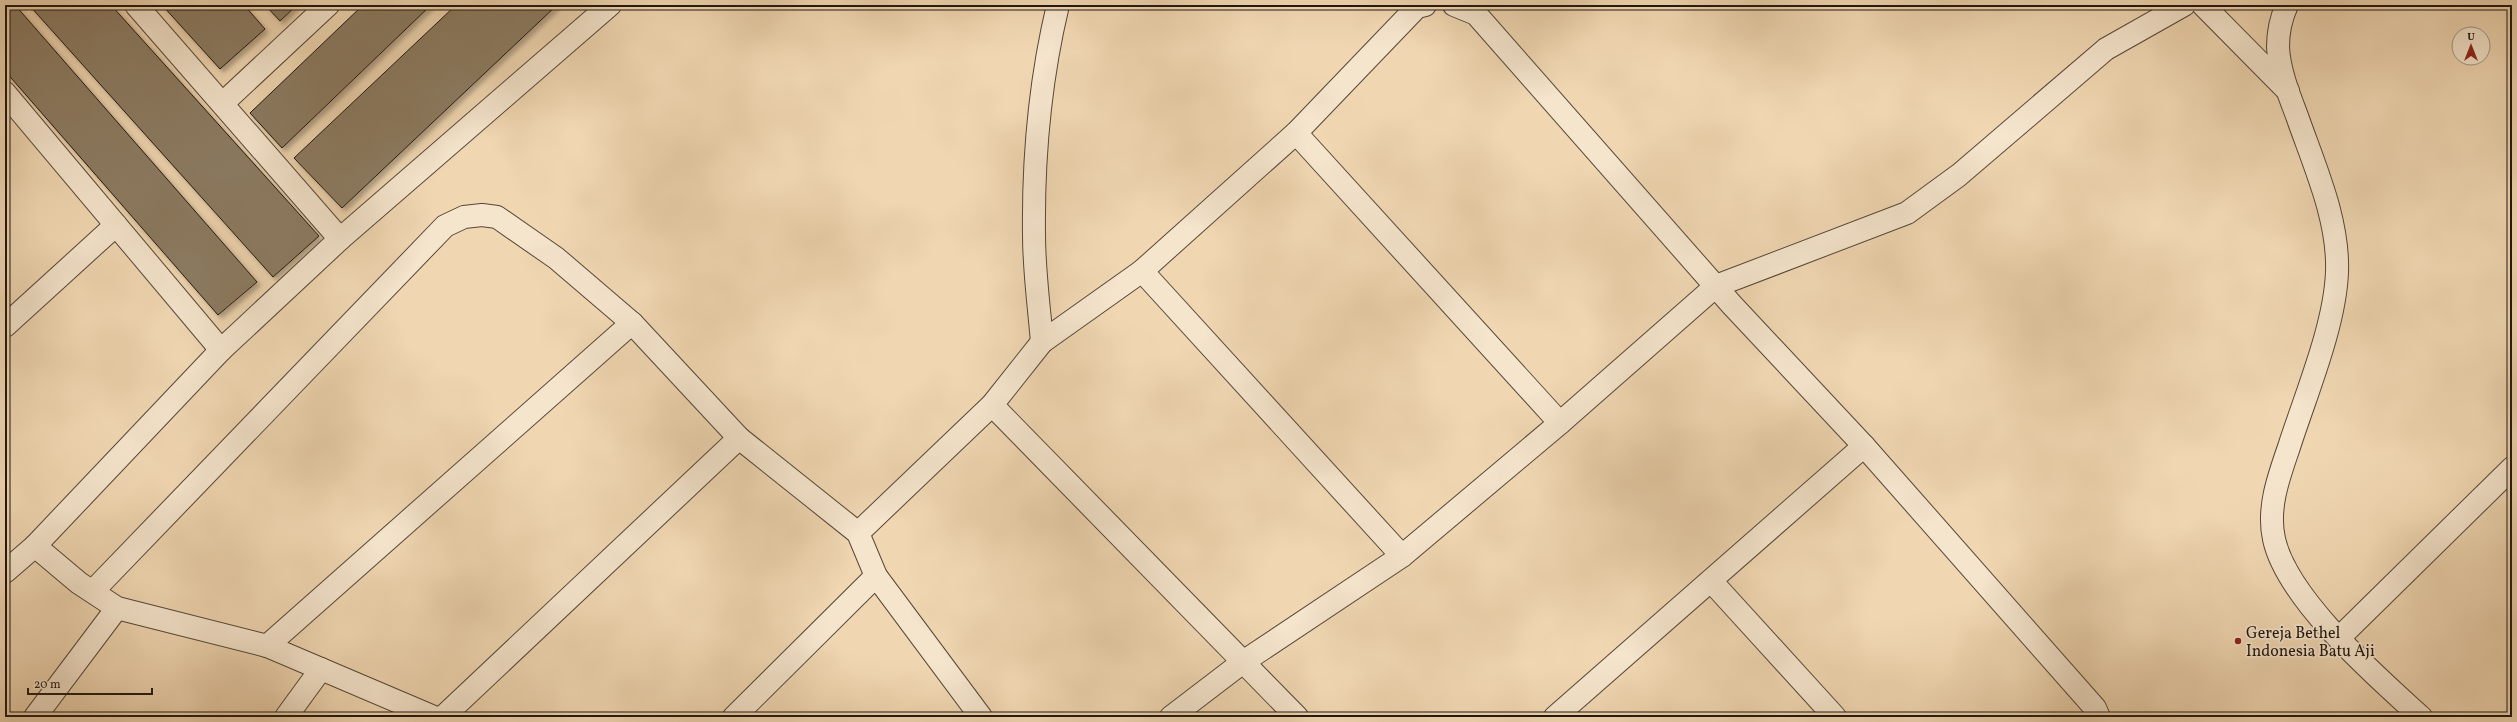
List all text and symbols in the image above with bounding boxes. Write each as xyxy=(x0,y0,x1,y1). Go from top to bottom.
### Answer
north arrow xyxy=(2451,26,2491,66)
text: U xyxy=(2467,30,2475,45)
place label: Gereja Bethel Indonesia Batu Aji xyxy=(2246,623,2375,663)
marker: Gereja Bethel Indonesia Batu Aji xyxy=(2233,636,2243,646)
scale bar xyxy=(28,670,152,696)
text: 20 m xyxy=(34,677,61,693)

